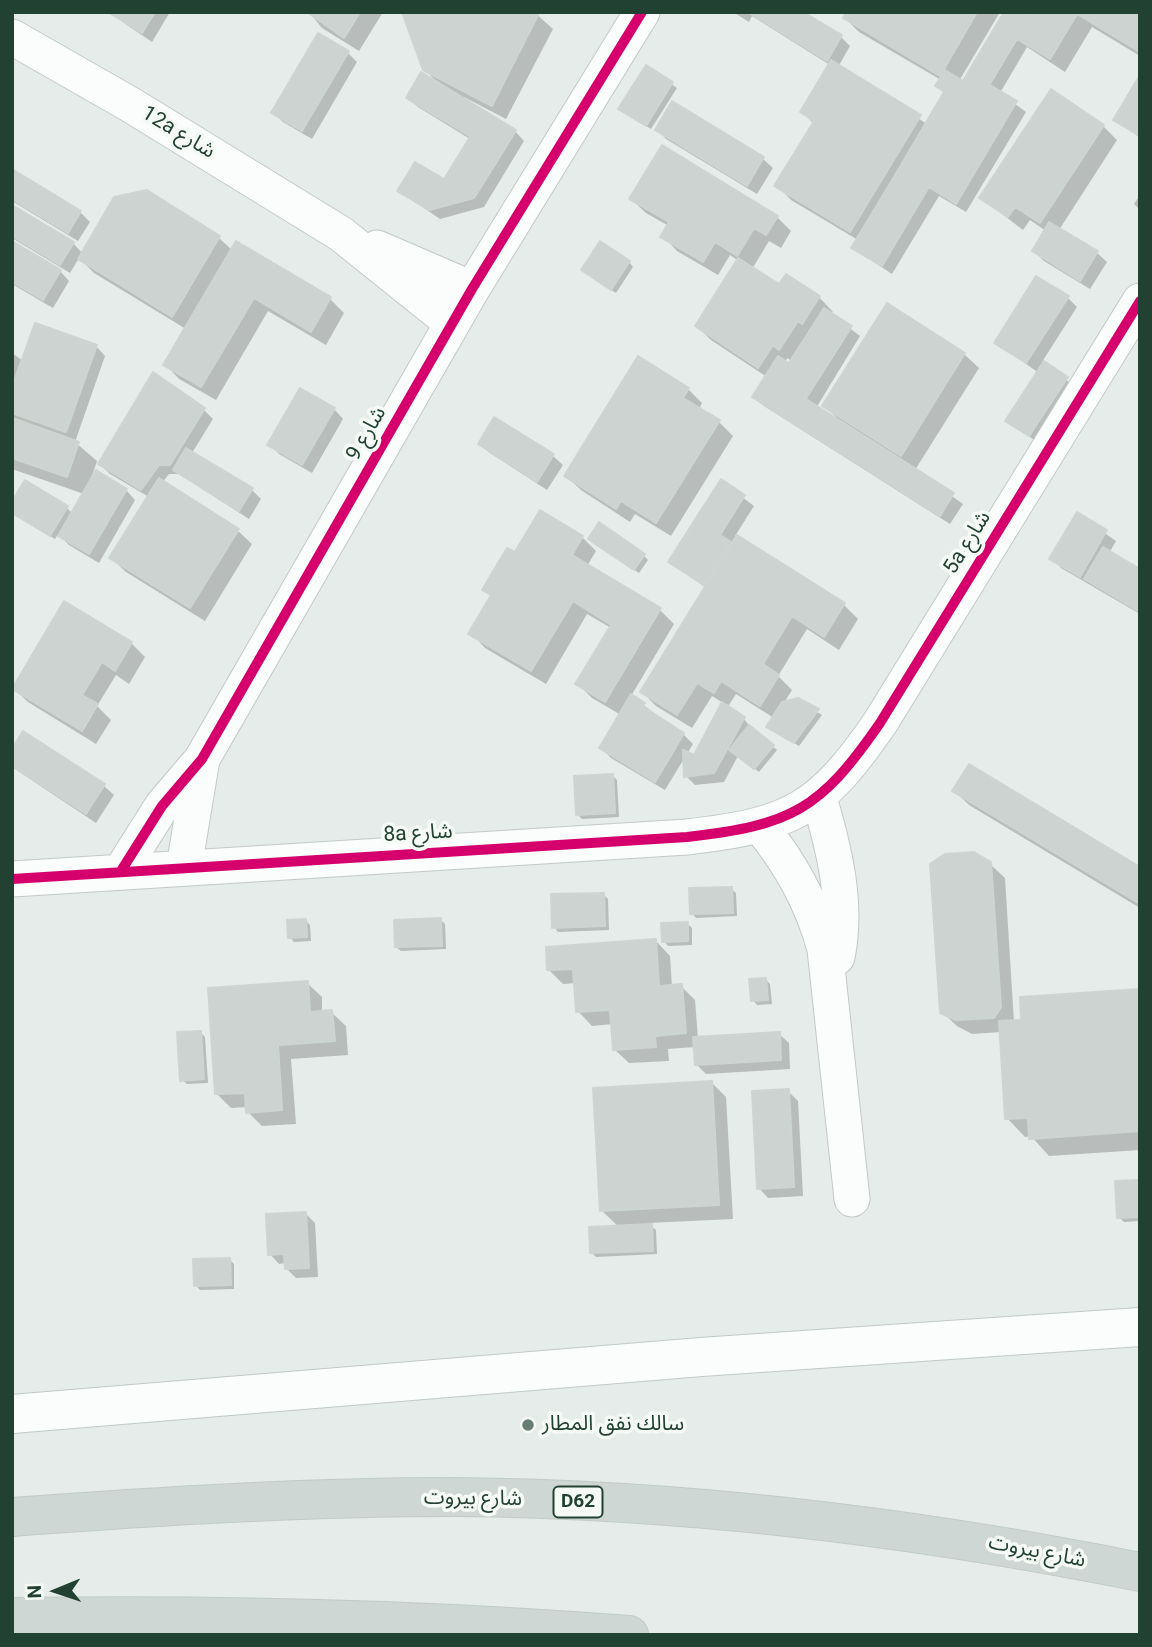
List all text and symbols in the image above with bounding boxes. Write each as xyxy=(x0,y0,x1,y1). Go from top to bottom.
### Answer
street label: 12a شارع xyxy=(137,101,219,165)
street label: شارع 9 xyxy=(342,403,392,465)
street label: 5a شارع xyxy=(939,507,997,579)
street label: 8a شارع xyxy=(383,820,453,848)
place label: سالك نفق المطار xyxy=(542,1412,684,1438)
marker: سالك نفق المطار xyxy=(520,1417,536,1433)
street label: شارع بيروت xyxy=(424,1486,522,1512)
road number: D62 xyxy=(554,1486,602,1518)
street label: شارع بيروت xyxy=(986,1530,1088,1574)
north arrow xyxy=(21,1556,91,1626)
text: N xyxy=(23,1585,46,1599)

